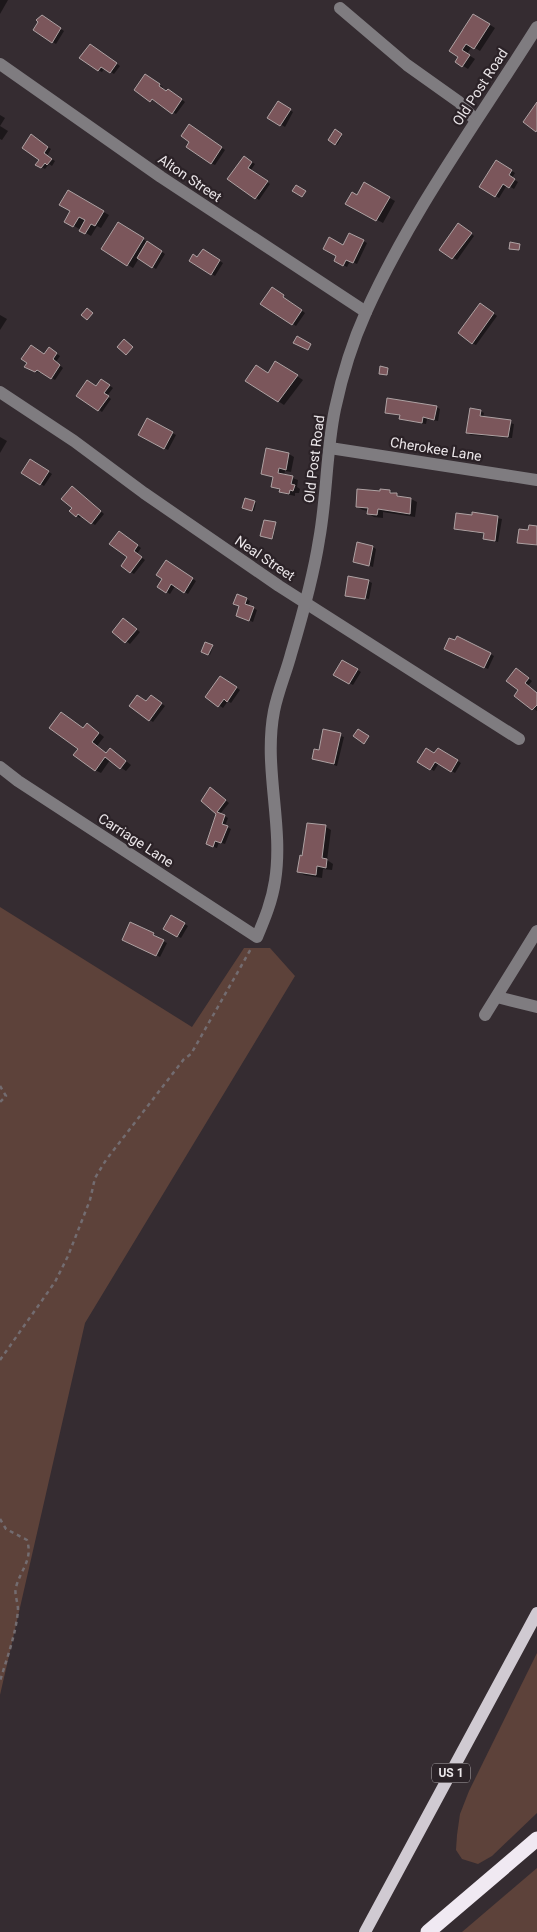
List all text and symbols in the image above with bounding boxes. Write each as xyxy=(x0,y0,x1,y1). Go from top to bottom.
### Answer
street label: Old Post Road xyxy=(449,46,511,128)
street label: Alton Street xyxy=(155,151,225,205)
street label: Old Post Road xyxy=(301,414,327,504)
street label: Cherokee Lane xyxy=(389,434,483,464)
street label: Neal Street xyxy=(232,532,298,584)
street label: Carriage Lane xyxy=(95,810,177,870)
road number: US 1 xyxy=(432,1764,470,1782)

